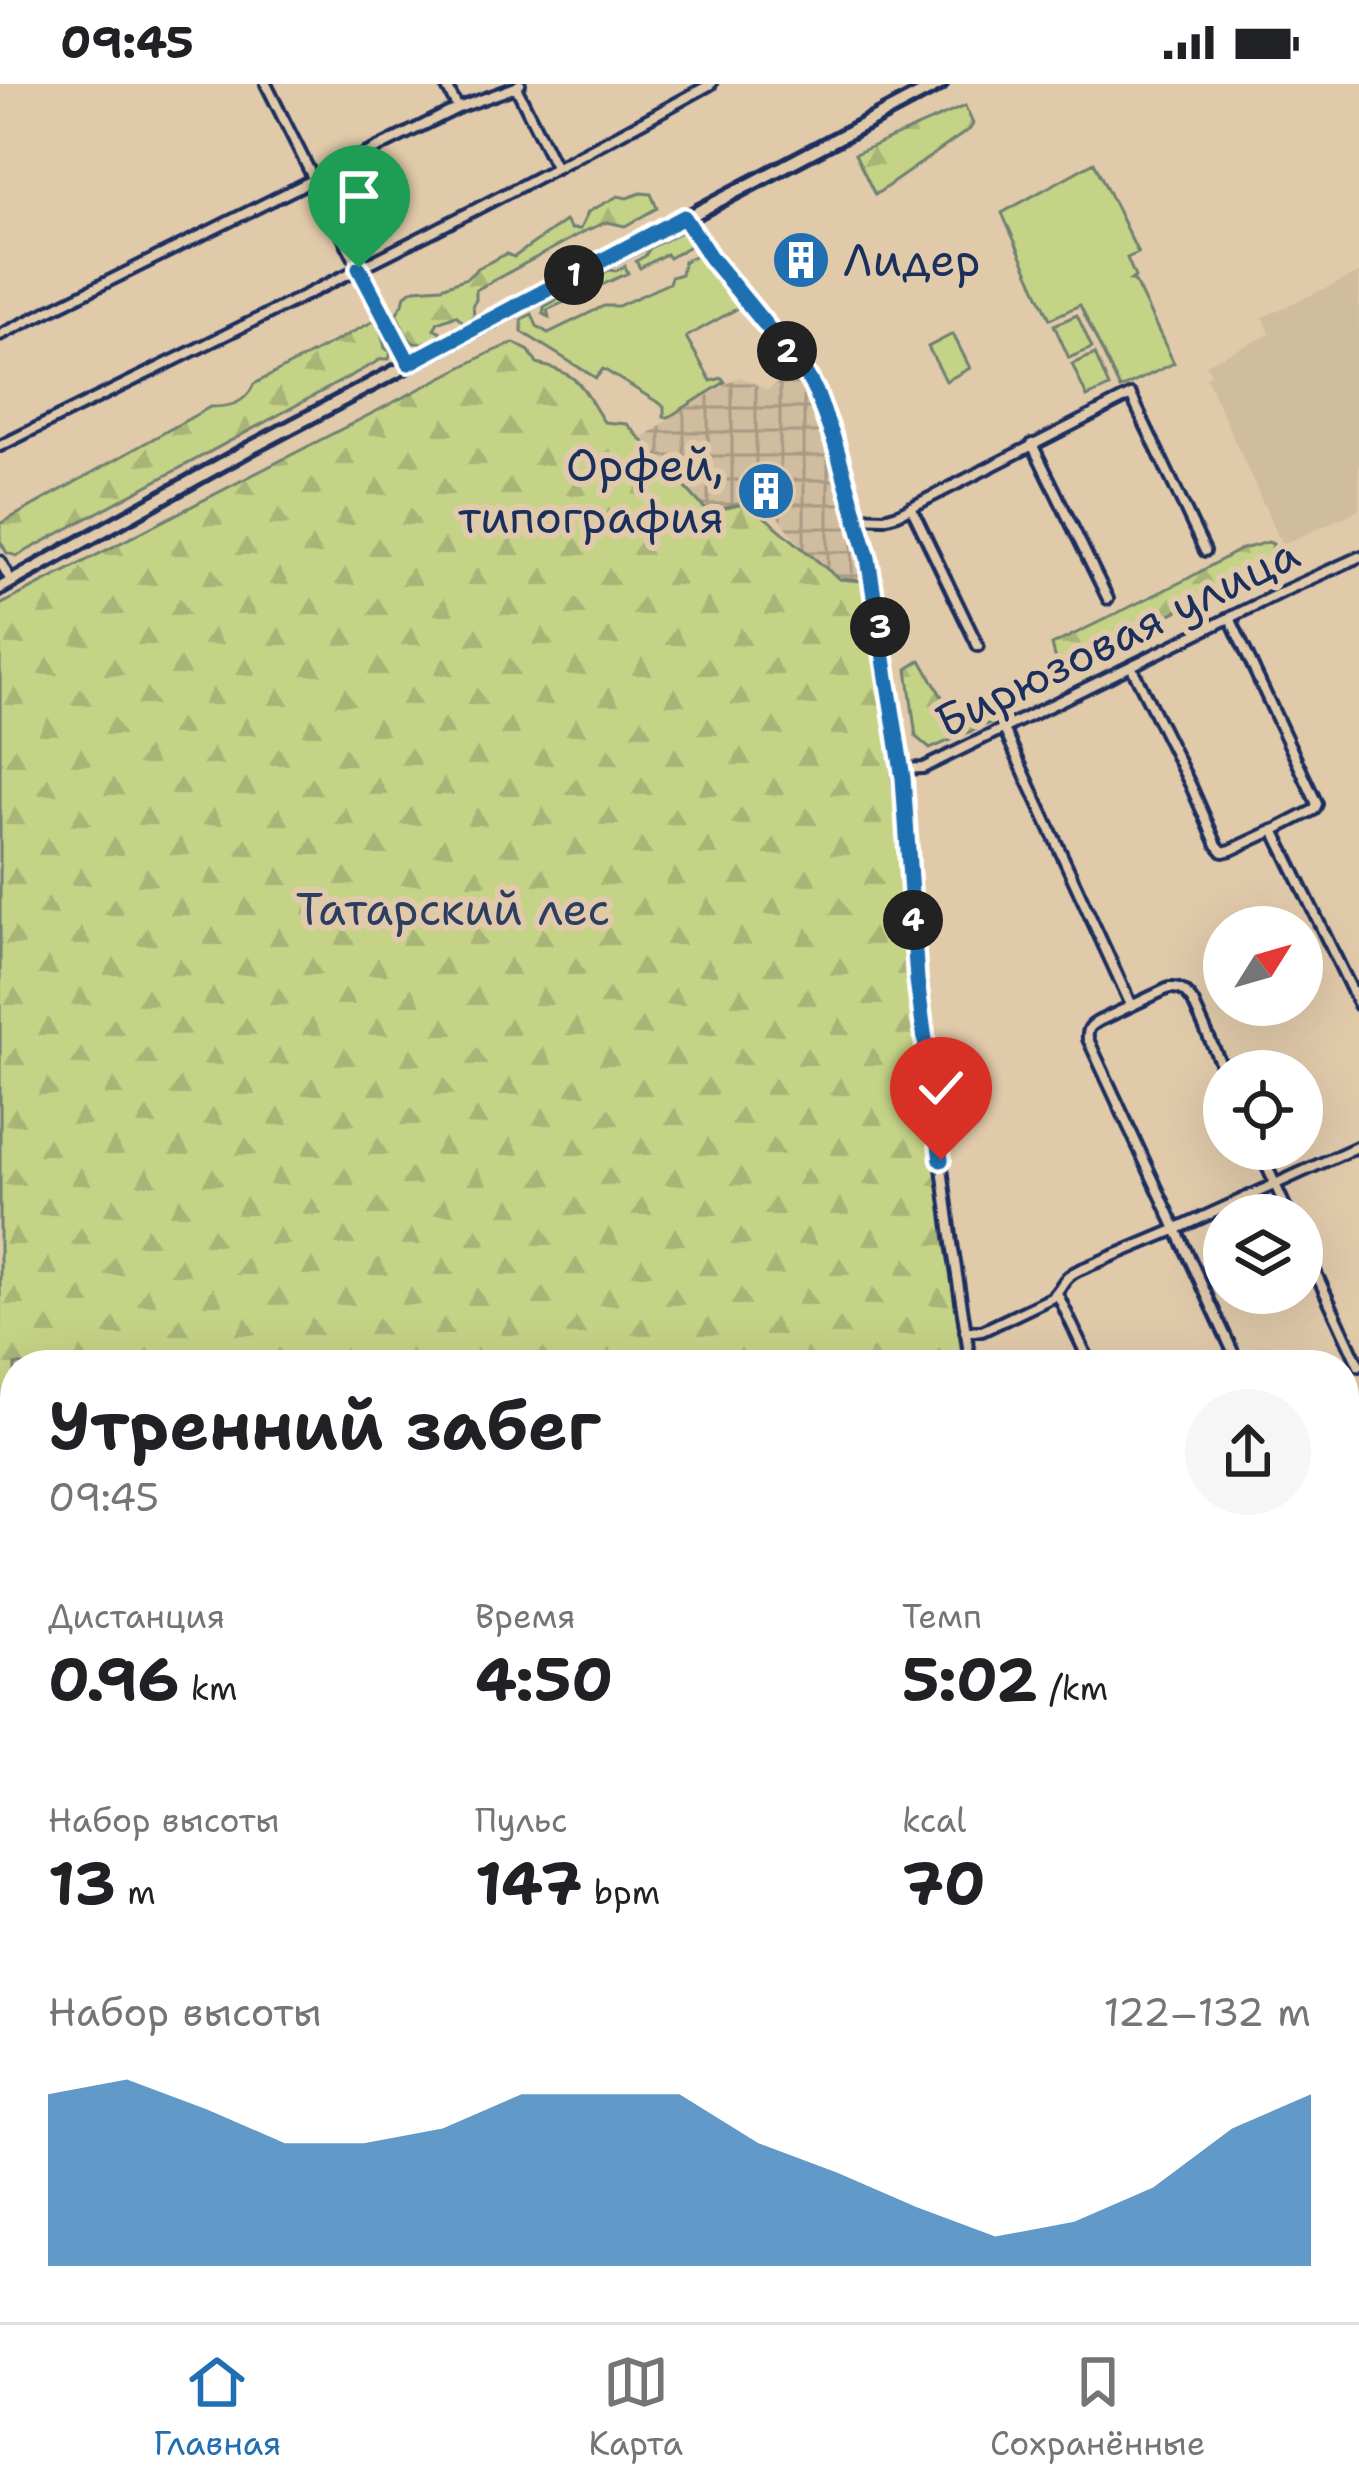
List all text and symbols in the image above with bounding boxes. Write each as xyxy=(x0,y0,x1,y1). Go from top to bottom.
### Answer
text: 09:45 xyxy=(60,12,194,72)
pin xyxy=(308,145,410,268)
icon: arrive xyxy=(326,163,392,229)
building icon: Лидер xyxy=(770,229,832,291)
place label: Лидер xyxy=(843,230,981,290)
pin: 1 xyxy=(544,245,604,305)
text: 1 xyxy=(566,252,582,297)
pin: 2 xyxy=(757,321,817,381)
text: 2 xyxy=(775,328,799,373)
place label: Орфей, типография xyxy=(458,435,724,547)
building icon: Орфей, типография xyxy=(735,460,797,522)
street label: Бирюзовая улица xyxy=(925,523,1309,751)
pin: 3 xyxy=(850,597,910,657)
text: 3 xyxy=(868,604,892,649)
park label: Татарский лес xyxy=(296,879,610,939)
pin: 4 xyxy=(883,890,943,950)
text: 4 xyxy=(901,897,925,942)
north arrow xyxy=(1203,906,1323,1026)
map controls xyxy=(1203,906,1323,1314)
pin xyxy=(890,1037,992,1160)
button: locate xyxy=(1203,1050,1323,1170)
icon: check xyxy=(908,1055,974,1121)
button: layers xyxy=(1203,1194,1323,1314)
text: Утренний забег xyxy=(48,1382,601,1470)
button: share xyxy=(1185,1389,1311,1515)
text: 09:45 xyxy=(48,1471,159,1523)
text: Дистанция xyxy=(48,1594,225,1639)
text: Время xyxy=(475,1594,576,1639)
text: Темп xyxy=(902,1594,982,1639)
text: 0.96 xyxy=(48,1639,180,1719)
text: 4:50 xyxy=(475,1639,613,1719)
text: 5:02 xyxy=(902,1639,1038,1719)
text: km xyxy=(180,1666,238,1711)
text: /km xyxy=(1038,1666,1108,1711)
text: Набор высоты xyxy=(48,1798,280,1843)
text: Пульс xyxy=(475,1798,568,1843)
text: kcal xyxy=(902,1798,966,1843)
text: 13 xyxy=(48,1843,116,1923)
text: 147 xyxy=(475,1843,583,1923)
text: 70 xyxy=(902,1843,986,1923)
text: m xyxy=(116,1870,156,1915)
text: bpm xyxy=(583,1870,660,1915)
text: Набор высоты xyxy=(48,1986,322,2038)
text: 122–132 m xyxy=(1103,1986,1311,2038)
tab: Главная xyxy=(154,2349,281,2466)
tab: Карта xyxy=(588,2349,683,2466)
tab: Сохранённые xyxy=(990,2349,1206,2466)

